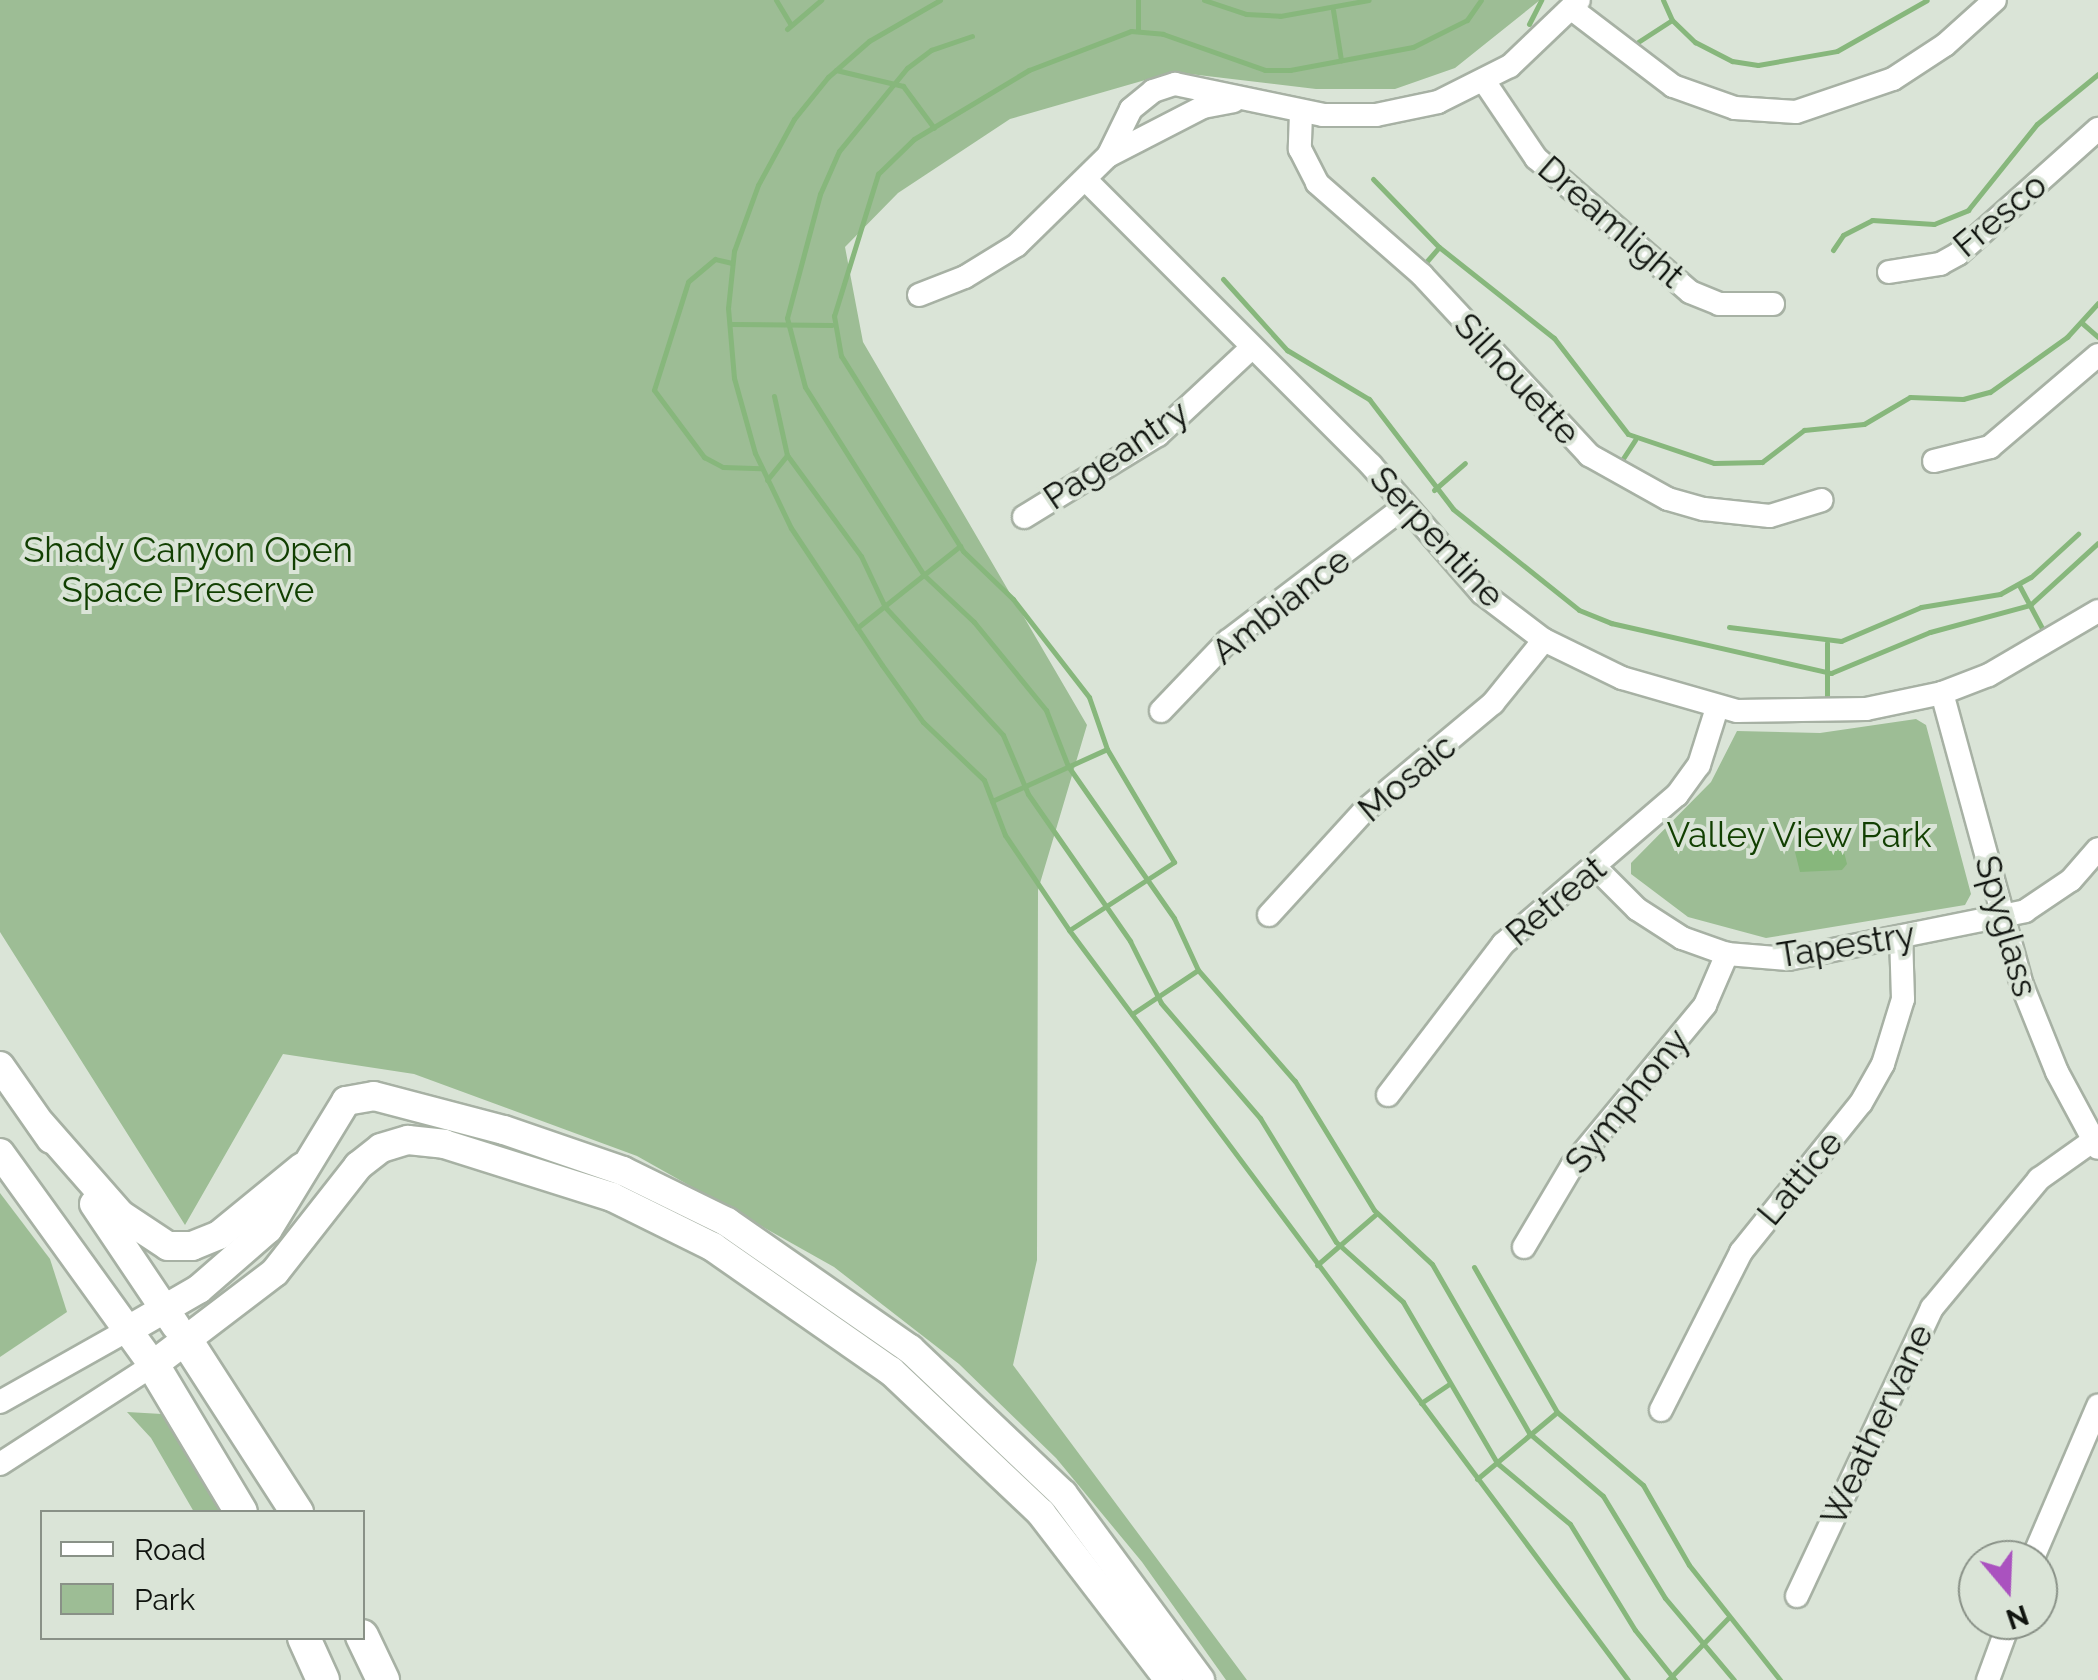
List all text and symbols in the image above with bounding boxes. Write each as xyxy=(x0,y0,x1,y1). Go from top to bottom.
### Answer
street label: Dreamlight xyxy=(1530,147,1692,297)
street label: Fresco xyxy=(1945,164,2055,266)
street label: Silhouette xyxy=(1446,305,1588,453)
street label: Pageantry xyxy=(1036,391,1196,519)
street label: Serpentine xyxy=(1361,458,1513,616)
park label: Shady Canyon Open Space Preserve xyxy=(23,529,353,611)
street label: Ambiance xyxy=(1203,539,1359,673)
street label: Mosaic xyxy=(1350,725,1464,831)
park label: Valley View Park xyxy=(1665,814,1933,856)
street label: Retreat xyxy=(1498,847,1614,955)
street label: Spyglass xyxy=(1966,851,2046,1001)
street label: Tapestry xyxy=(1774,913,1918,977)
street label: Symphony xyxy=(1556,1020,1698,1182)
street label: Lattice xyxy=(1749,1122,1851,1234)
street label: Weathervane xyxy=(1812,1318,1942,1532)
legend xyxy=(40,1510,365,1640)
text: Road xyxy=(134,1532,206,1567)
north arrow xyxy=(1958,1540,2058,1640)
text: Park xyxy=(134,1582,195,1617)
text: N xyxy=(2002,1598,2033,1636)

